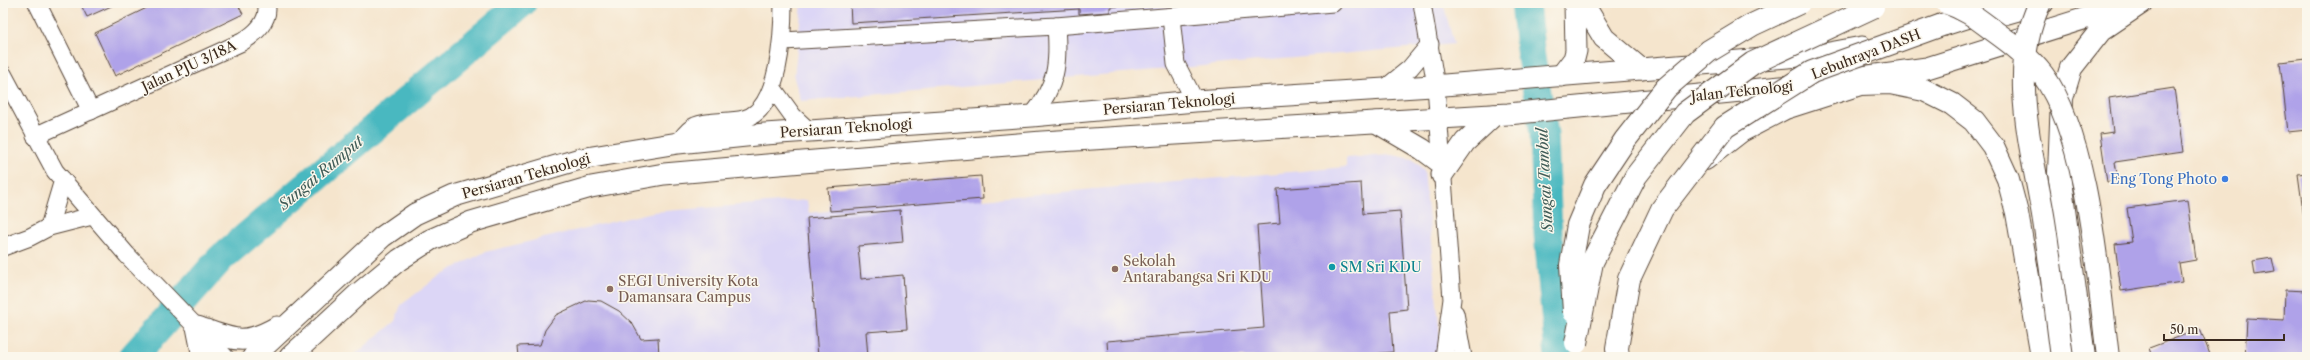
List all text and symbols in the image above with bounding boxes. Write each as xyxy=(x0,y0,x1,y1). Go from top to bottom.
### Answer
street label: Lebuhraya DASH xyxy=(1809,25,1923,83)
street label: Jalan PJU 3/18A xyxy=(137,36,240,97)
street label: Jalan Teknologi xyxy=(1688,77,1794,106)
street label: Persiaran Teknologi xyxy=(1102,89,1236,119)
street label: Persiaran Teknologi xyxy=(779,114,913,142)
water label: Sungai Tambul xyxy=(1532,126,1557,233)
water label: Sungai Rumput xyxy=(274,131,367,214)
street label: Persiaran Teknologi xyxy=(460,149,592,203)
place label: Eng Tong Photo xyxy=(2110,170,2217,188)
marker: Eng Tong Photo xyxy=(2220,174,2230,184)
place label: Sekolah Antarabangsa Sri KDU xyxy=(1122,252,1272,286)
place label: SM Sri KDU xyxy=(1340,258,1422,276)
marker: SM Sri KDU xyxy=(1327,262,1337,272)
marker: Sekolah Antarabangsa Sri KDU xyxy=(1110,264,1120,274)
place label: SEGI University Kota Damansara Campus xyxy=(618,272,759,306)
marker: SEGI University Kota Damansara Campus xyxy=(605,284,615,294)
scale bar xyxy=(2164,316,2284,342)
text: 50 m xyxy=(2170,322,2199,337)

